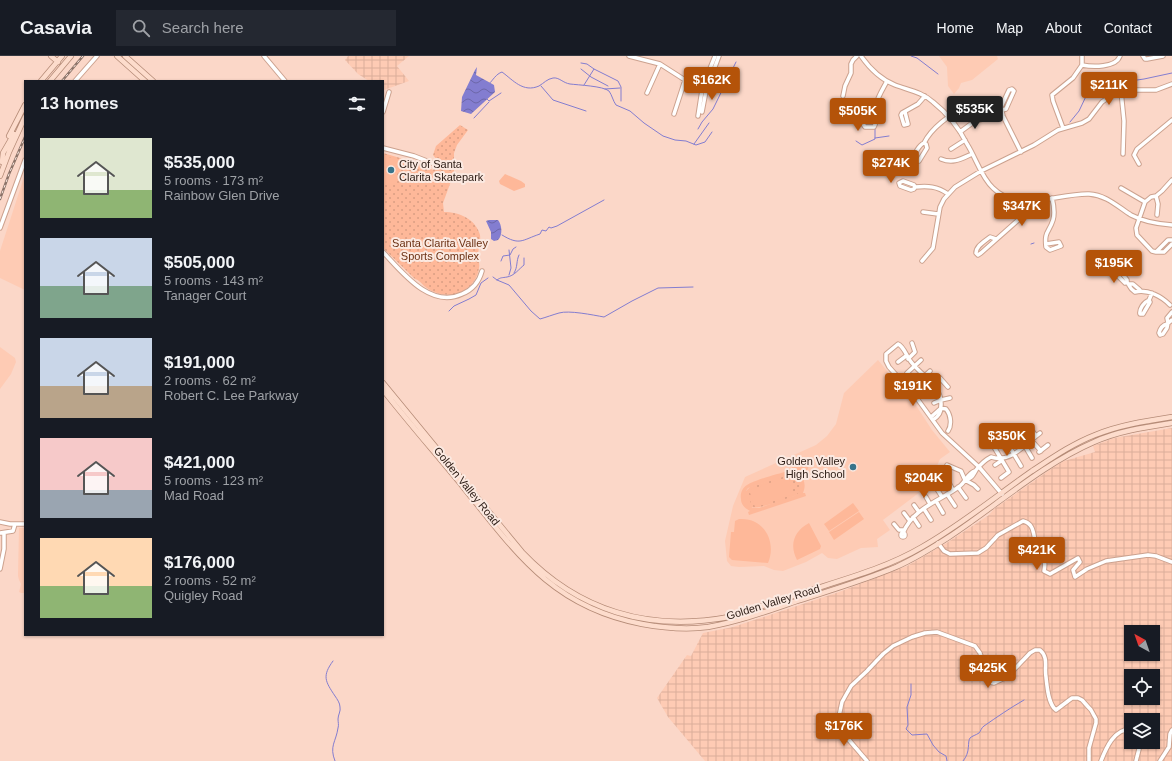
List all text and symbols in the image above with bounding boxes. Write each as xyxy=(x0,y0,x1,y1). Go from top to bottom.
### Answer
search box xyxy=(116,10,396,46)
text: Casavia xyxy=(20,17,92,38)
icon: search xyxy=(130,17,152,39)
text: Search here xyxy=(162,19,244,36)
text: Home xyxy=(937,20,974,36)
text: Map xyxy=(996,20,1023,36)
text: About xyxy=(1045,20,1082,36)
text: Contact xyxy=(1104,20,1152,36)
pin: $162K xyxy=(684,67,740,101)
text: $162K xyxy=(693,72,731,87)
pin: $211K xyxy=(1081,72,1137,106)
text: $211K xyxy=(1090,77,1128,92)
icon: filters xyxy=(346,93,368,115)
text: 13 homes xyxy=(40,94,118,113)
pin: $535K xyxy=(947,96,1003,130)
pin: $505K xyxy=(830,98,886,132)
text: $535K xyxy=(956,101,994,116)
text: $505K xyxy=(839,103,877,118)
pin: $274K xyxy=(863,150,919,184)
text: $535,000 xyxy=(164,153,235,172)
icon: home xyxy=(72,154,120,202)
text: $274K xyxy=(872,155,910,170)
place label: City of Santa Clarita Skatepark xyxy=(399,158,484,183)
marker: City of Santa Clarita Skatepark xyxy=(386,165,396,175)
text: 5 rooms · 173 m² xyxy=(164,173,263,188)
text: Rainbow Glen Drive xyxy=(164,188,280,203)
pin: $347K xyxy=(994,193,1050,227)
text: $347K xyxy=(1003,198,1041,213)
park label: Santa Clarita Valley Sports Complex xyxy=(392,237,488,262)
pin: $195K xyxy=(1086,250,1142,284)
text: $505,000 xyxy=(164,253,235,272)
icon: home xyxy=(72,254,120,302)
text: $195K xyxy=(1095,255,1133,270)
text: 5 rooms · 143 m² xyxy=(164,273,263,288)
text: Tanager Court xyxy=(164,288,246,303)
text: $191,000 xyxy=(164,353,235,372)
icon: home xyxy=(72,354,120,402)
text: 2 rooms · 62 m² xyxy=(164,373,256,388)
pin: $191K xyxy=(885,373,941,407)
text: $191K xyxy=(894,378,932,393)
text: Robert C. Lee Parkway xyxy=(164,388,298,403)
pin: $350K xyxy=(979,423,1035,457)
text: $350K xyxy=(988,428,1026,443)
street label: Golden Valley Road xyxy=(432,445,502,527)
text: $421,000 xyxy=(164,453,235,472)
icon: home xyxy=(72,454,120,502)
place label: Golden Valley High School xyxy=(777,455,845,480)
marker: Golden Valley High School xyxy=(848,462,858,472)
pin: $204K xyxy=(896,465,952,499)
text: $204K xyxy=(905,470,943,485)
text: 5 rooms · 123 m² xyxy=(164,473,263,488)
text: Mad Road xyxy=(164,488,224,503)
pin: $421K xyxy=(1009,537,1065,571)
text: $421K xyxy=(1018,542,1056,557)
text: $176,000 xyxy=(164,553,235,572)
icon: home xyxy=(72,554,120,602)
text: 2 rooms · 52 m² xyxy=(164,573,256,588)
street label: Golden Valley Road xyxy=(725,582,821,622)
text: Quigley Road xyxy=(164,588,243,603)
north arrow xyxy=(1124,625,1160,661)
map controls xyxy=(1124,625,1160,749)
pin: $425K xyxy=(960,655,1016,689)
text: $425K xyxy=(969,660,1007,675)
button: locate xyxy=(1124,669,1160,705)
pin: $176K xyxy=(816,713,872,747)
button: layers xyxy=(1124,713,1160,749)
text: $176K xyxy=(825,718,863,733)

